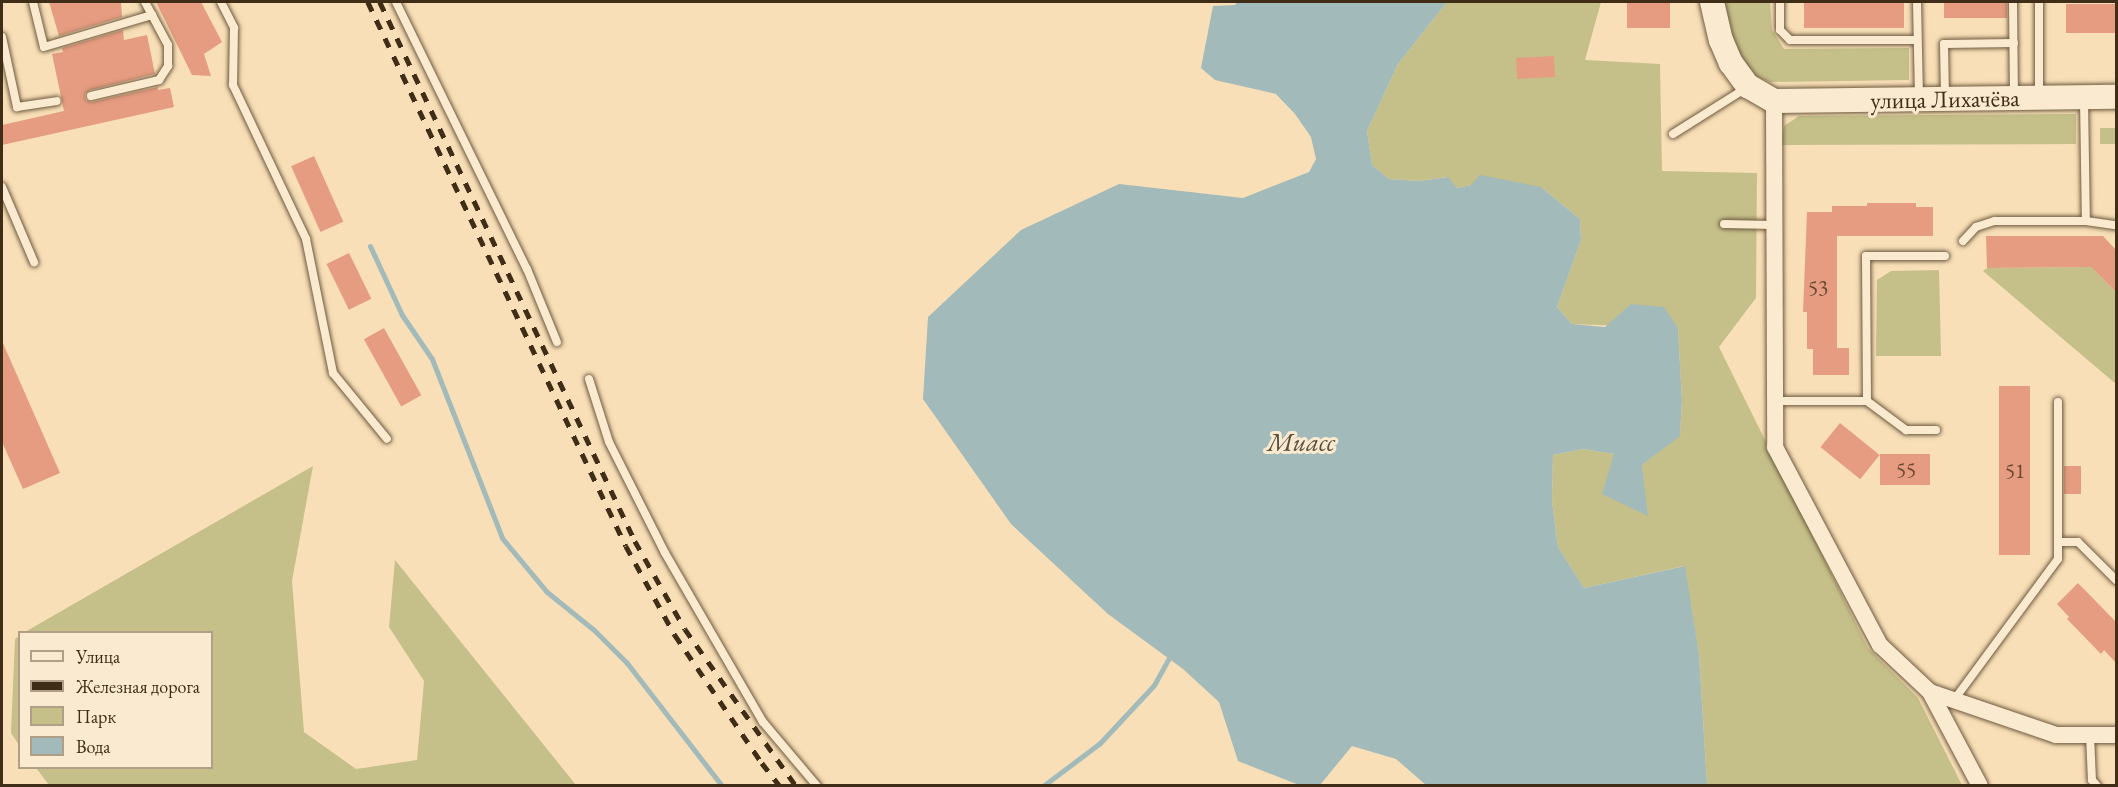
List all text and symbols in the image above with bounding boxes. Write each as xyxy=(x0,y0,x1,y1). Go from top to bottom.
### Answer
street label: улица Лихачёва xyxy=(1870,83,2020,115)
house number: 53 xyxy=(1808,275,1828,301)
water label: Миасс xyxy=(1267,427,1335,459)
house number: 55 xyxy=(1896,457,1916,483)
house number: 51 xyxy=(2005,458,2025,484)
legend xyxy=(18,631,213,769)
text: Улица xyxy=(76,645,120,668)
text: Железная дорога xyxy=(76,675,200,698)
text: Парк xyxy=(76,705,116,728)
text: Вода xyxy=(76,735,110,758)

